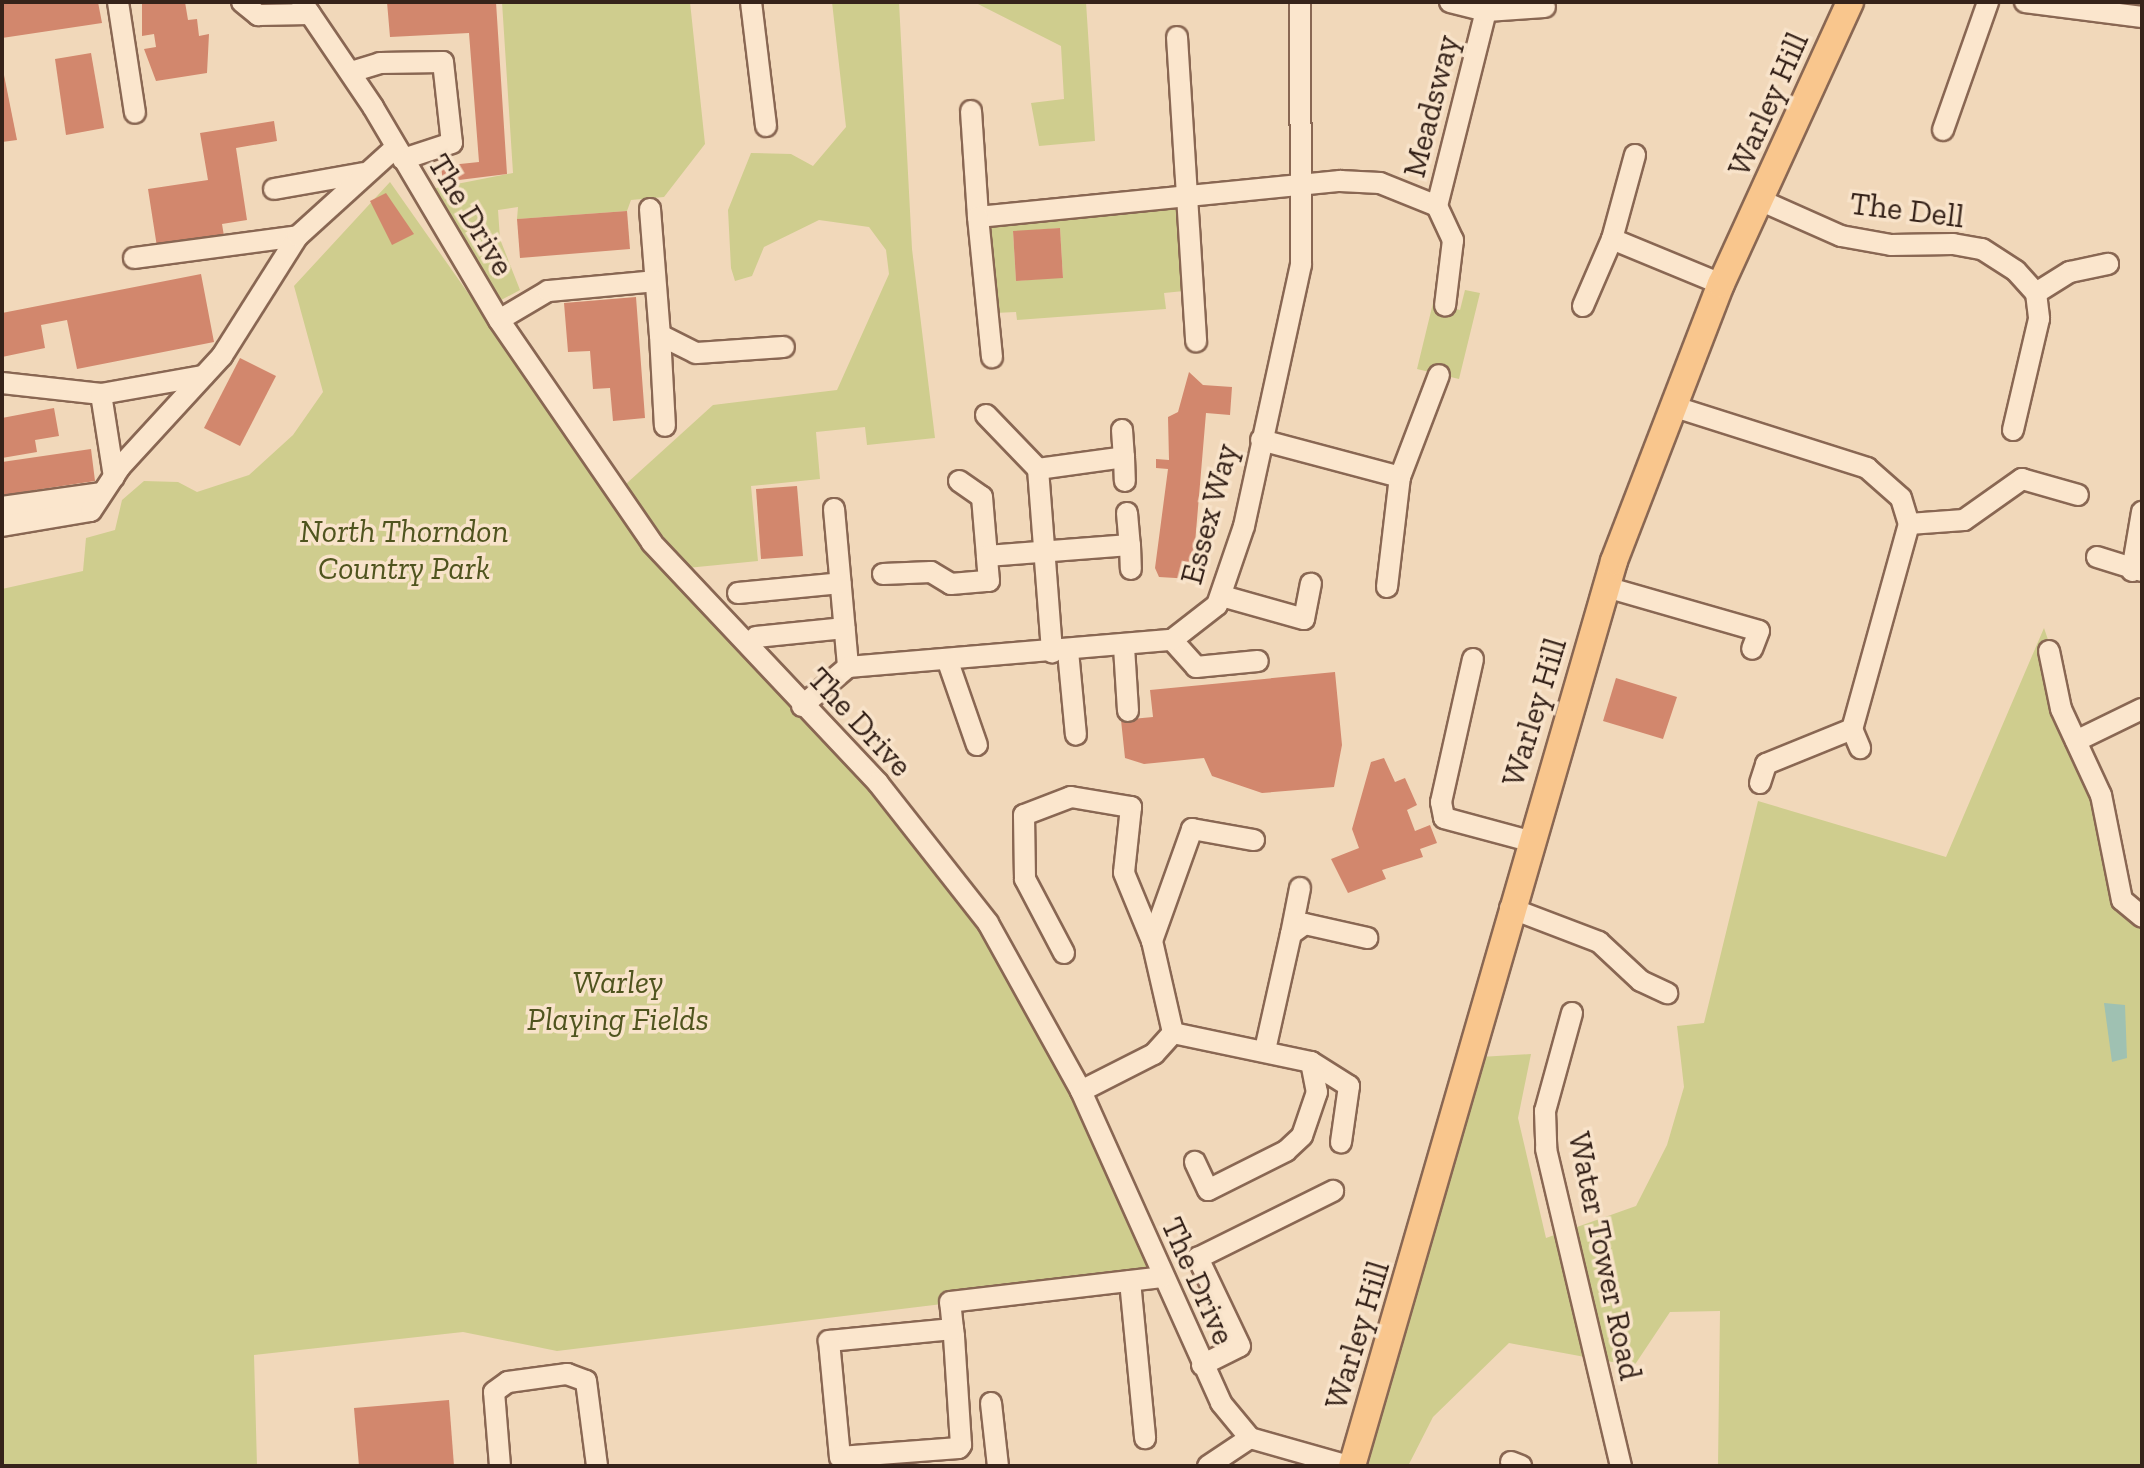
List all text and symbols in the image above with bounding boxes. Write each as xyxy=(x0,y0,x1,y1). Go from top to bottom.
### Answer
street label: Warley Hill xyxy=(1719,26,1817,182)
street label: Meadsway xyxy=(1395,31,1467,181)
street label: The Drive xyxy=(420,147,522,283)
street label: The Dell xyxy=(1848,184,1966,236)
street label: Essex Way xyxy=(1172,439,1246,589)
park label: North Thorndon Country Park xyxy=(299,513,509,588)
street label: Warley Hill xyxy=(1493,633,1575,791)
street label: The Drive xyxy=(800,659,920,785)
park label: Warley Playing Fields xyxy=(527,964,709,1039)
street label: Water Tower Road xyxy=(1560,1128,1650,1384)
street label: The Drive xyxy=(1153,1211,1243,1351)
street label: Warley Hill xyxy=(1316,1256,1398,1414)

